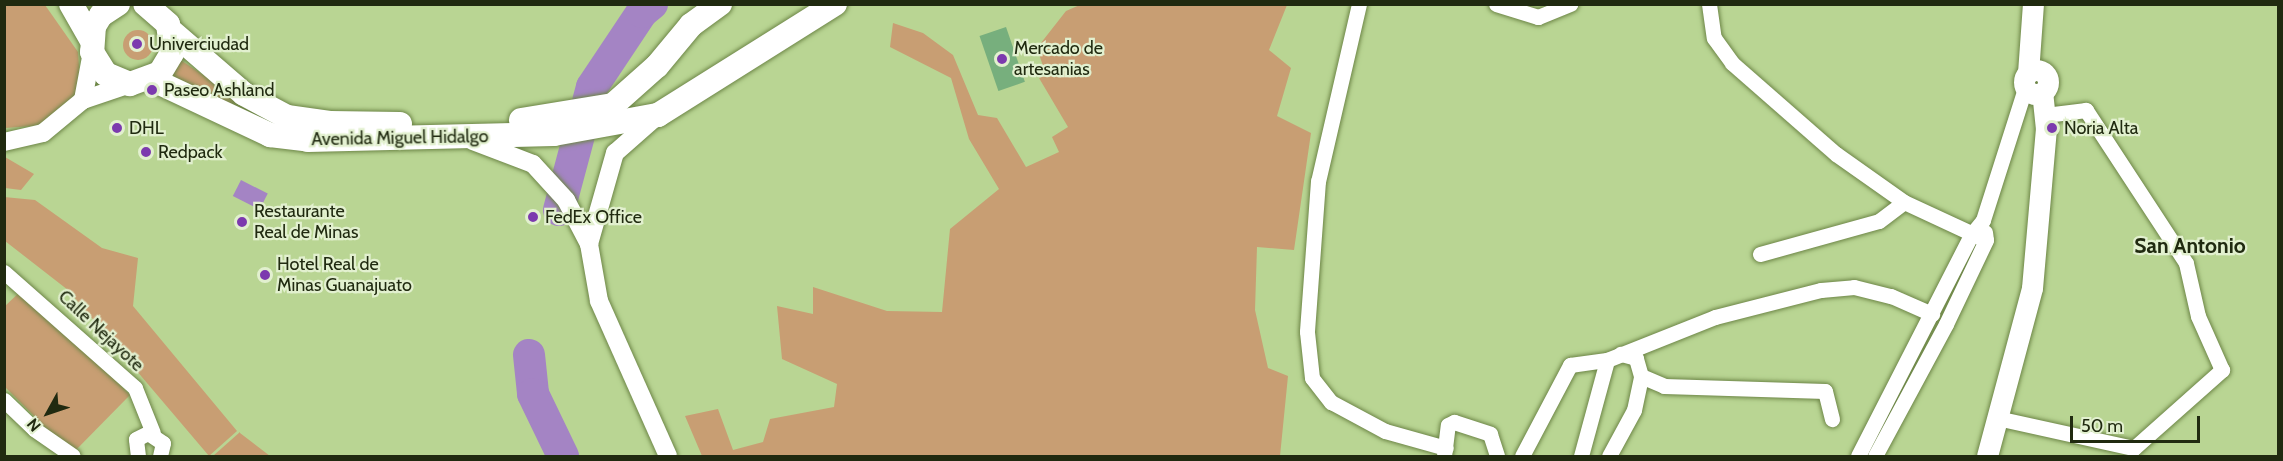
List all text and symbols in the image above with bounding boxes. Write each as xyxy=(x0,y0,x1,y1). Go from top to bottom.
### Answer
place label: Univerciudad xyxy=(149,33,249,55)
marker: Univerciudad xyxy=(130,37,144,51)
place label: Mercado de artesanias xyxy=(1014,38,1103,80)
marker: Mercado de artesanias xyxy=(995,52,1009,66)
place label: Paseo Ashland xyxy=(164,79,275,101)
marker: Paseo Ashland xyxy=(145,83,159,97)
place label: DHL xyxy=(129,117,164,139)
place label: Noria Alta xyxy=(2064,117,2138,139)
marker: DHL xyxy=(110,121,124,135)
marker: Noria Alta xyxy=(2045,121,2059,135)
street label: Avenida Miguel Hidalgo xyxy=(311,126,489,150)
place label: Redpack xyxy=(158,141,223,163)
marker: Redpack xyxy=(139,145,153,159)
place label: Restaurante Real de Minas xyxy=(254,201,358,244)
place label: FedEx Office xyxy=(545,206,642,228)
marker: FedEx Office xyxy=(526,210,540,224)
marker: Restaurante Real de Minas xyxy=(235,215,249,229)
district label: San Antonio xyxy=(2134,233,2246,259)
place label: Hotel Real de Minas Guanajuato xyxy=(277,254,412,296)
marker: Hotel Real de Minas Guanajuato xyxy=(258,268,272,282)
street label: Calle Nejayote xyxy=(54,286,148,376)
north arrow xyxy=(18,383,78,443)
scale bar xyxy=(2073,404,2204,442)
text: N xyxy=(23,414,45,435)
text: 50 m xyxy=(2081,415,2123,437)

